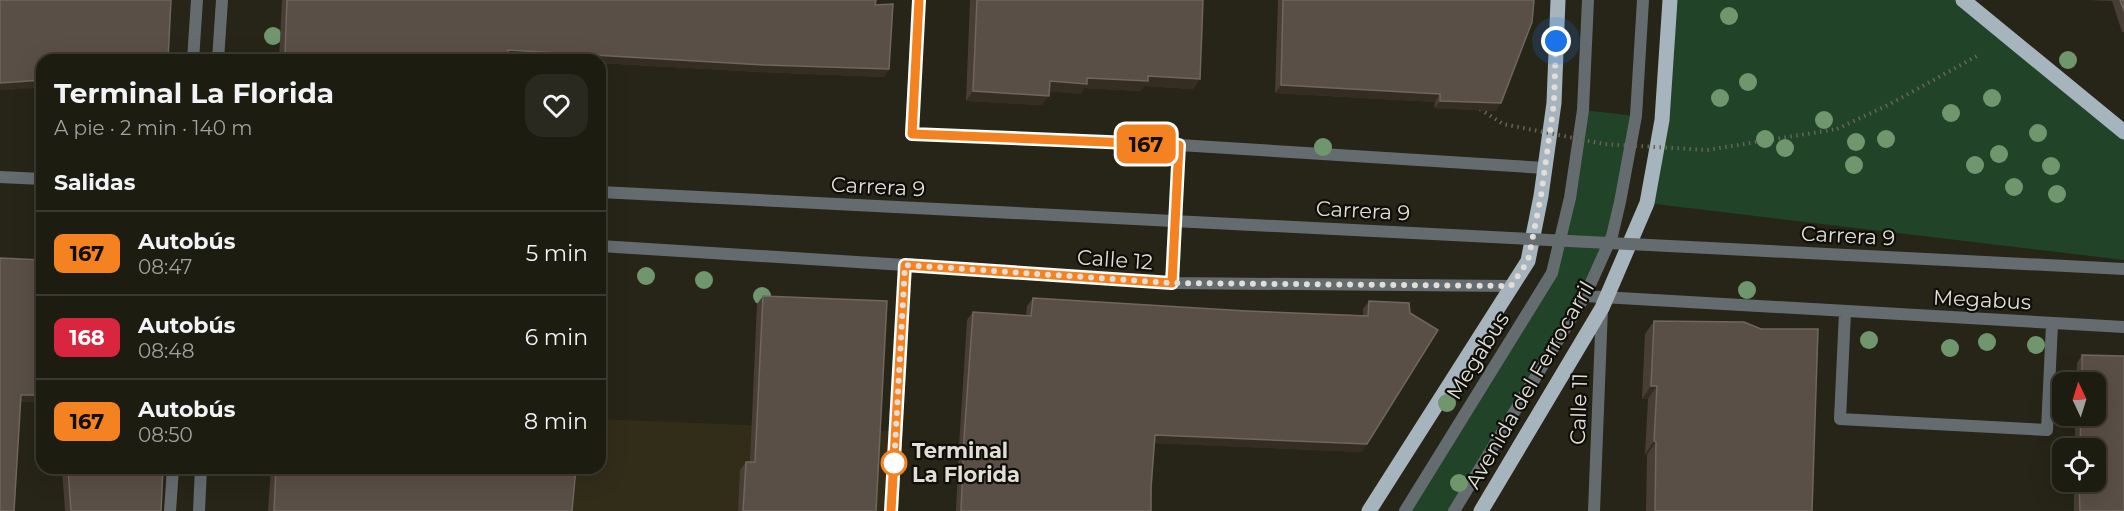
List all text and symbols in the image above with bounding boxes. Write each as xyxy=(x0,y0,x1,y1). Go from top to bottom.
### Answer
your location xyxy=(1541,26,1571,56)
button: heart xyxy=(525,74,588,137)
text: Terminal La Florida xyxy=(54,76,334,110)
text: A pie · 2 min · 140 m xyxy=(54,116,253,140)
line badge: 167 xyxy=(1112,124,1180,164)
text: 167 xyxy=(1129,132,1163,157)
text: Salidas xyxy=(54,169,135,196)
street label: Carrera 9 xyxy=(830,172,926,201)
street label: Carrera 9 xyxy=(1315,196,1411,225)
street label: Carrera 9 xyxy=(1800,221,1896,250)
text: Autobús xyxy=(138,228,235,255)
text: 5 min xyxy=(526,240,588,267)
text: 167 xyxy=(70,241,104,266)
street label: Calle 12 xyxy=(1076,244,1154,275)
text: 08:47 xyxy=(138,255,192,279)
street label: Avenida del Ferrocarril xyxy=(1460,277,1599,493)
street label: Megabus xyxy=(1932,284,2032,315)
street label: Megabus xyxy=(1441,308,1514,404)
text: Autobús xyxy=(138,312,235,339)
text: 6 min xyxy=(525,324,588,351)
text: 168 xyxy=(69,325,105,350)
text: 08:48 xyxy=(138,339,194,363)
north arrow xyxy=(2052,372,2106,426)
map controls xyxy=(2052,372,2106,492)
street label: Calle 11 xyxy=(1565,373,1592,445)
text: Autobús xyxy=(138,396,235,423)
text: 8 min xyxy=(524,408,588,435)
text: 167 xyxy=(70,409,104,434)
text: 08:50 xyxy=(138,423,193,447)
place label: Terminal La Florida xyxy=(912,438,1020,487)
button: locate xyxy=(2052,438,2106,492)
marker: Terminal La Florida xyxy=(881,450,907,476)

